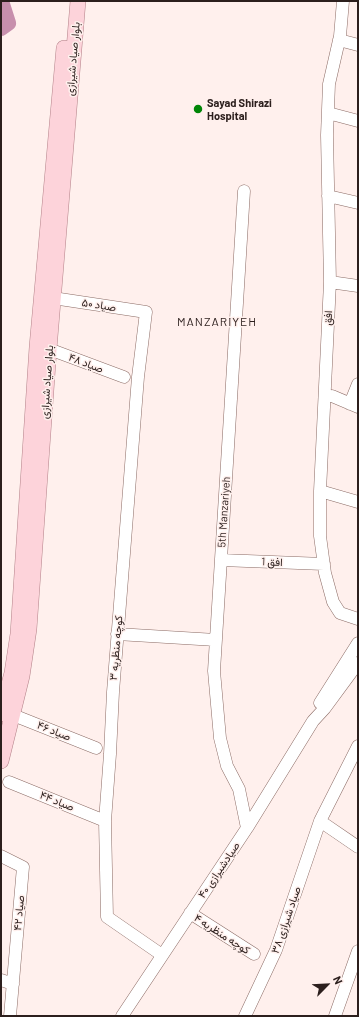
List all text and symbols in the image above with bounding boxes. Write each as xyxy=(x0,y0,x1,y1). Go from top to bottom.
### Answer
street label: بلوار صیاد شیرازی xyxy=(63,21,83,97)
place label: Sayad Shirazi Hospital xyxy=(207,96,272,122)
marker: Sayad Shirazi Hospital xyxy=(192,103,204,115)
street label: صیاد ۵۰ xyxy=(81,296,117,314)
street label: افق xyxy=(321,310,335,326)
district label: MANZARIYEH xyxy=(177,315,257,329)
street label: بلوار صیاد شیرازی xyxy=(38,344,56,420)
street label: صیاد ۴۸ xyxy=(67,350,105,376)
street label: 5th Manzariyeh xyxy=(215,476,233,548)
street label: افق 1 xyxy=(261,555,283,569)
street label: کوچه منظریه ۳ xyxy=(107,615,125,681)
street label: صیاد ۴۶ xyxy=(35,718,73,744)
street label: صیاد ۴۴ xyxy=(38,788,76,814)
street label: ۴۰ صیادشیرازی xyxy=(195,839,243,901)
street label: صیاد شیرازی ۳۸ xyxy=(268,885,304,955)
street label: صیاد ۴۲ xyxy=(11,895,27,931)
street label: کوچه منظریه ۴ xyxy=(192,911,252,957)
north arrow xyxy=(307,965,347,1005)
text: N xyxy=(331,974,346,986)

